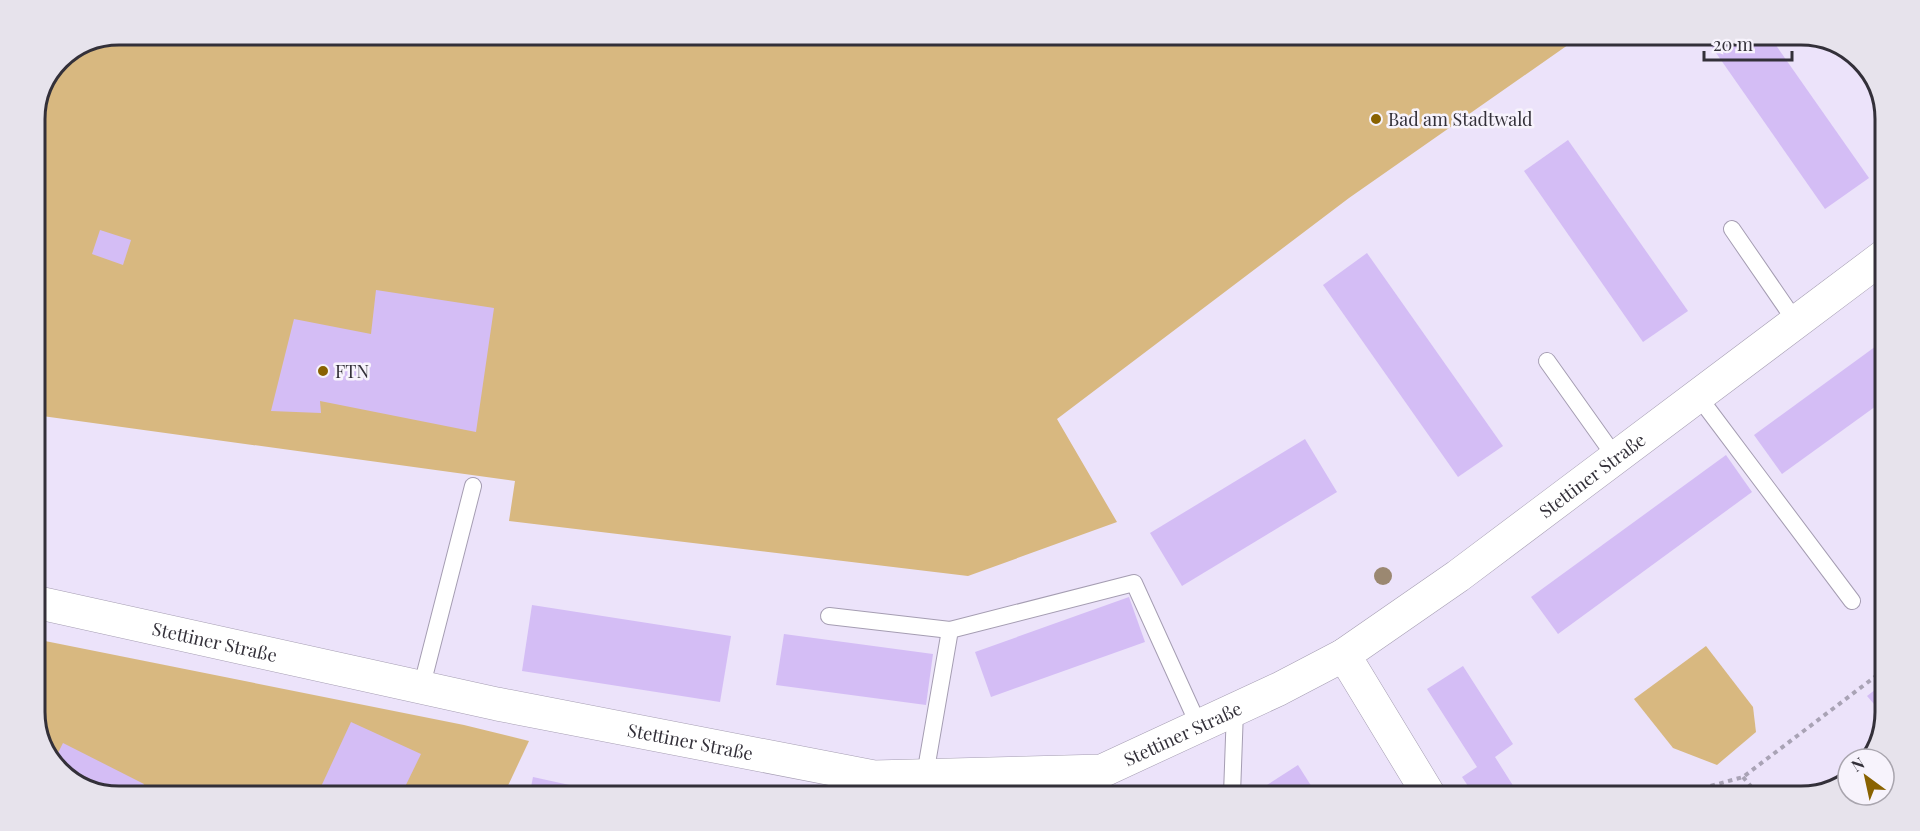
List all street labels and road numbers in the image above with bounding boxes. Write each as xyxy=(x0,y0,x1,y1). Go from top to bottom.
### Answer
street label: Stettiner Straße xyxy=(1534,427,1650,523)
street label: Stettiner Straße xyxy=(150,616,279,667)
street label: Stettiner Straße xyxy=(1120,696,1245,771)
street label: Stettiner Straße xyxy=(626,718,755,765)

